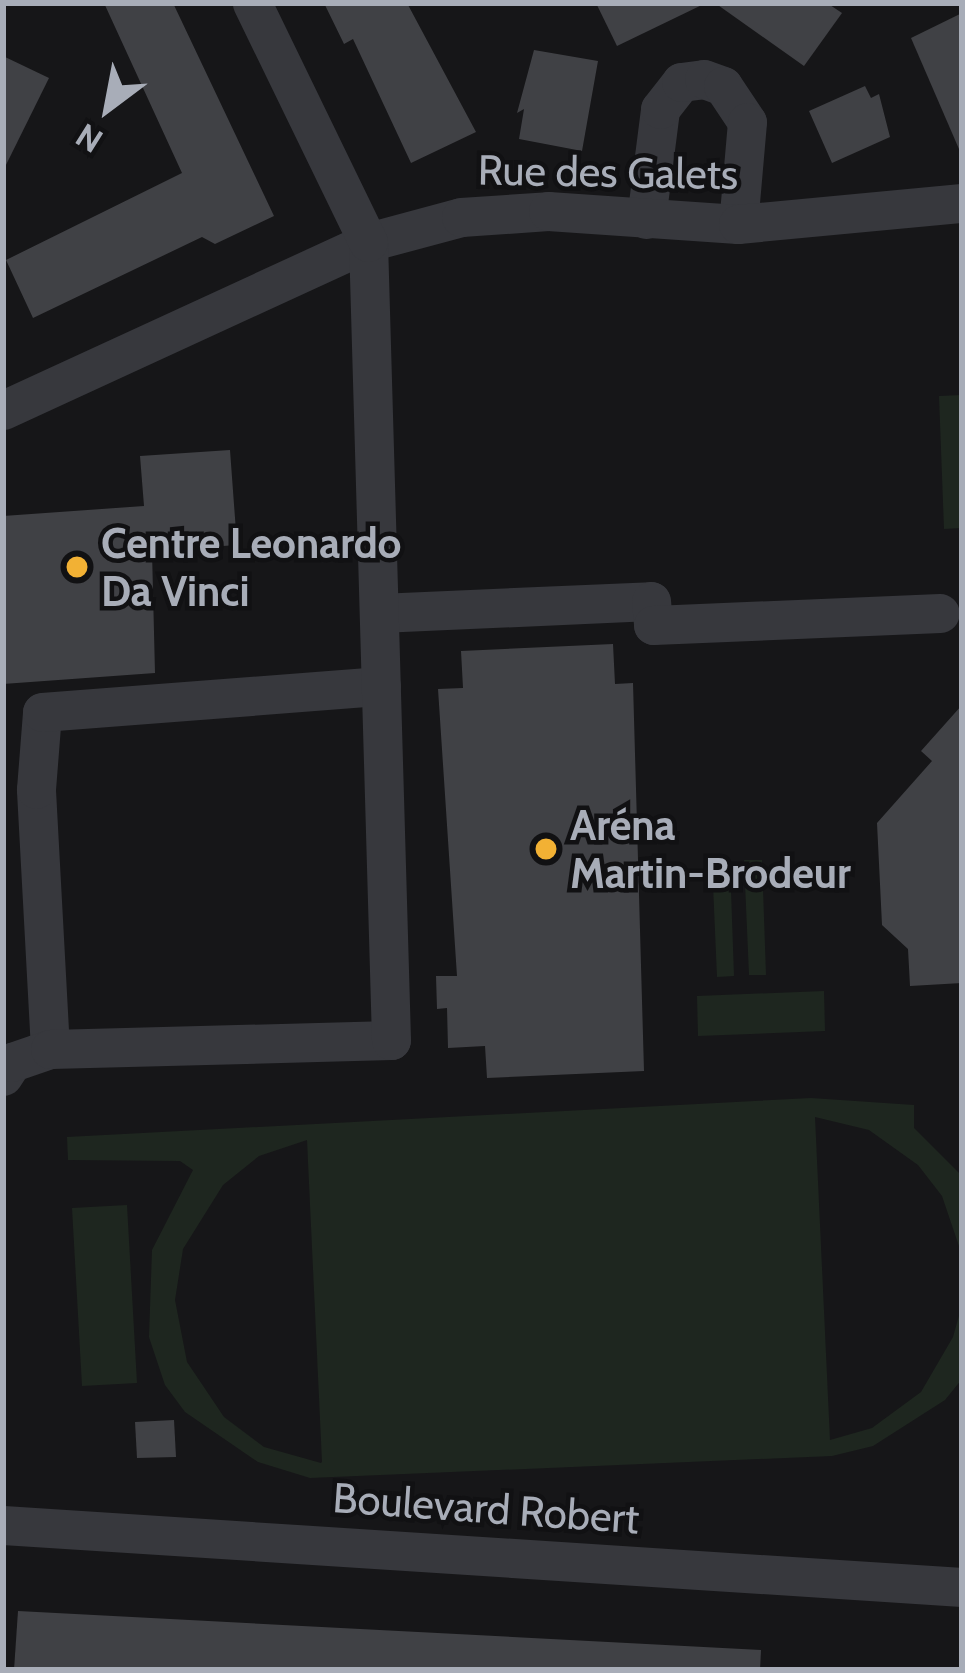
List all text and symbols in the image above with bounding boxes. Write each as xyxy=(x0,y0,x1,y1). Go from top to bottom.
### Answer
north arrow xyxy=(48,48,168,168)
text: N xyxy=(68,115,109,162)
street label: Rue des Galets xyxy=(477,145,739,199)
place label: Centre Leonardo Da Vinci xyxy=(101,518,402,616)
marker: Centre Leonardo Da Vinci xyxy=(64,554,90,580)
place label: Aréna Martin-Brodeur xyxy=(570,800,851,898)
marker: Aréna Martin-Brodeur xyxy=(533,836,559,862)
street label: Boulevard Robert xyxy=(331,1472,641,1544)

